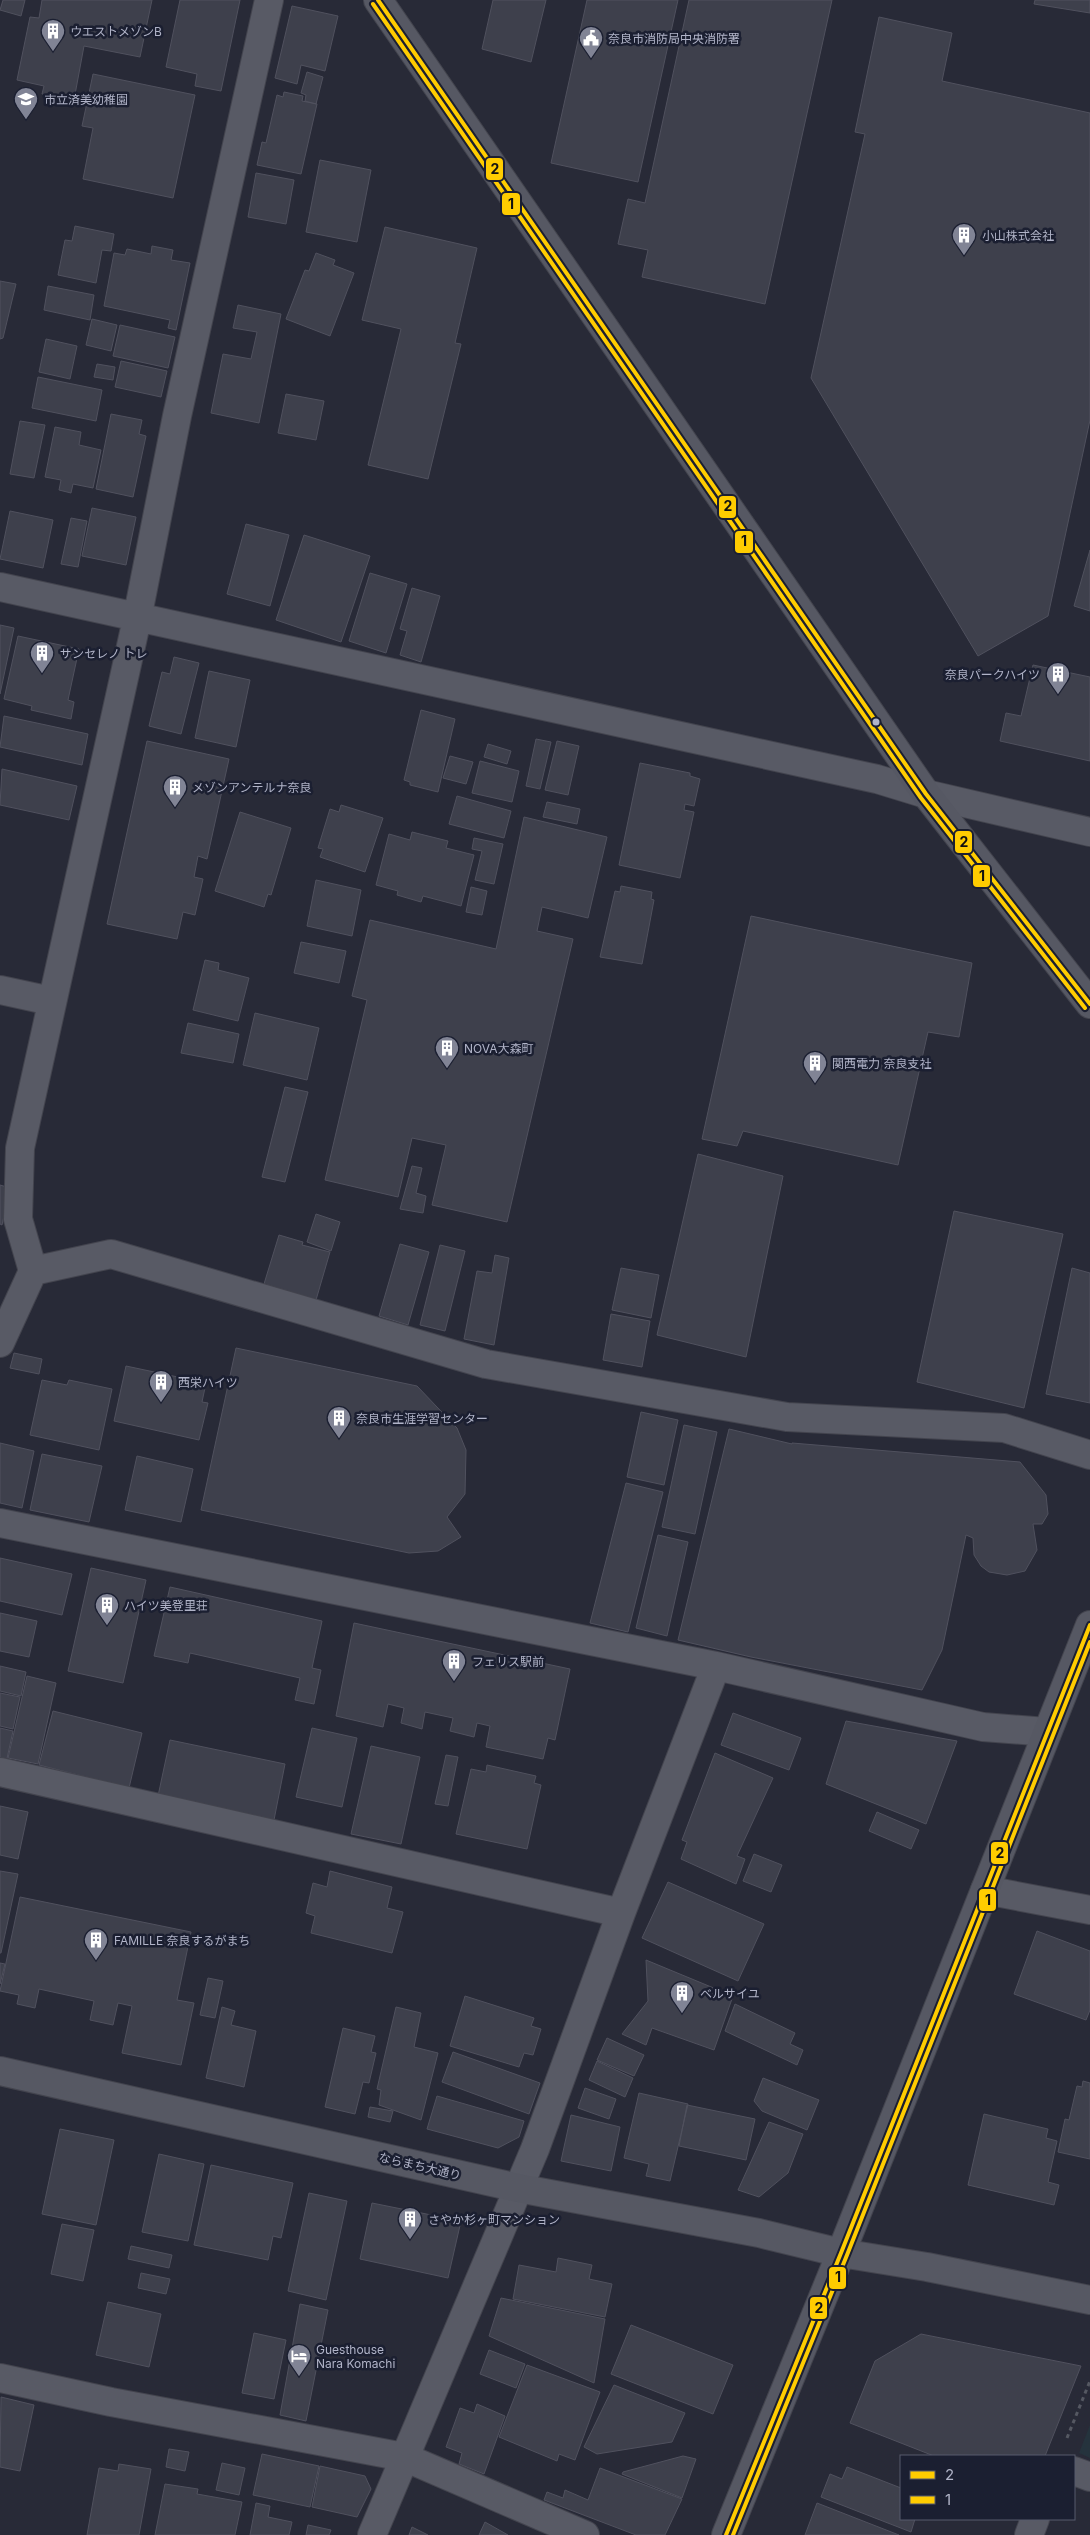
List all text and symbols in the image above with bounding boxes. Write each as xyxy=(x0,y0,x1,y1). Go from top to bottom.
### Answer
building icon: ウエストメゾンB xyxy=(40,18,66,52)
place label: ウエストメゾンB xyxy=(70,24,162,39)
public building icon: 奈良市消防局中央消防署 xyxy=(578,25,604,59)
place label: 奈良市消防局中央消防署 xyxy=(608,31,740,46)
school or university icon: 市立済美幼稚園 xyxy=(13,86,39,120)
place label: 市立済美幼稚園 xyxy=(44,92,128,107)
line badge: 2 xyxy=(485,157,504,181)
text: 2 xyxy=(491,160,500,177)
line badge: 1 xyxy=(501,192,521,216)
text: 1 xyxy=(508,195,514,212)
building icon: 小山株式会社 xyxy=(951,222,977,256)
place label: 小山株式会社 xyxy=(982,228,1054,243)
line badge: 2 xyxy=(718,495,737,519)
text: 2 xyxy=(724,497,733,514)
line badge: 1 xyxy=(734,530,754,554)
text: 1 xyxy=(741,532,747,549)
building icon: サンセレノ トレ xyxy=(29,640,55,674)
place label: サンセレノ トレ xyxy=(60,646,147,661)
building icon: 奈良パークハイツ xyxy=(1045,661,1071,695)
place label: 奈良パークハイツ xyxy=(945,667,1040,682)
unlabelled marker xyxy=(871,717,881,727)
building icon: メゾンアンテルナ奈良 xyxy=(162,774,188,808)
place label: メゾンアンテルナ奈良 xyxy=(192,780,312,795)
line badge: 2 xyxy=(954,830,973,854)
text: 2 xyxy=(960,833,969,850)
line badge: 1 xyxy=(972,864,991,888)
text: 1 xyxy=(979,867,985,884)
building icon: NOVA大森町 xyxy=(434,1035,460,1069)
place label: NOVA大森町 xyxy=(464,1041,534,1056)
building icon: 関西電力 奈良支社 xyxy=(802,1050,828,1084)
place label: 関西電力 奈良支社 xyxy=(832,1056,931,1071)
building icon: 西栄ハイツ xyxy=(148,1369,174,1403)
place label: 西栄ハイツ xyxy=(178,1375,238,1390)
building icon: 奈良市生涯学習センター xyxy=(326,1405,352,1439)
place label: 奈良市生涯学習センター xyxy=(356,1411,488,1426)
building icon: ハイツ美登里荘 xyxy=(94,1592,120,1626)
place label: ハイツ美登里荘 xyxy=(124,1598,208,1613)
building icon: フェリス駅前 xyxy=(441,1648,467,1682)
place label: フェリス駅前 xyxy=(472,1654,544,1669)
line badge: 2 xyxy=(990,1841,1009,1865)
text: 2 xyxy=(996,1844,1005,1861)
line badge: 1 xyxy=(978,1888,997,1912)
text: 1 xyxy=(985,1891,991,1908)
building icon: FAMILLE 奈良するがまち xyxy=(83,1927,109,1961)
place label: FAMILLE 奈良するがまち xyxy=(114,1933,251,1948)
building icon: ベルサイユ xyxy=(669,1980,695,2014)
place label: ベルサイユ xyxy=(700,1986,760,2001)
street label: ならまち大通り xyxy=(377,2149,463,2183)
building icon: さやか杉ヶ町マンション xyxy=(397,2206,423,2240)
place label: さやか杉ヶ町マンション xyxy=(428,2212,560,2227)
line badge: 1 xyxy=(828,2266,847,2290)
text: 1 xyxy=(835,2268,841,2285)
line badge: 2 xyxy=(809,2296,828,2320)
text: 2 xyxy=(815,2299,824,2316)
place label: Guesthouse Nara Komachi xyxy=(316,2342,395,2371)
hotel icon: Guesthouse Nara Komachi xyxy=(286,2343,312,2377)
legend xyxy=(900,2455,1075,2520)
text: 2 xyxy=(945,2465,954,2484)
text: 1 xyxy=(945,2490,951,2509)

